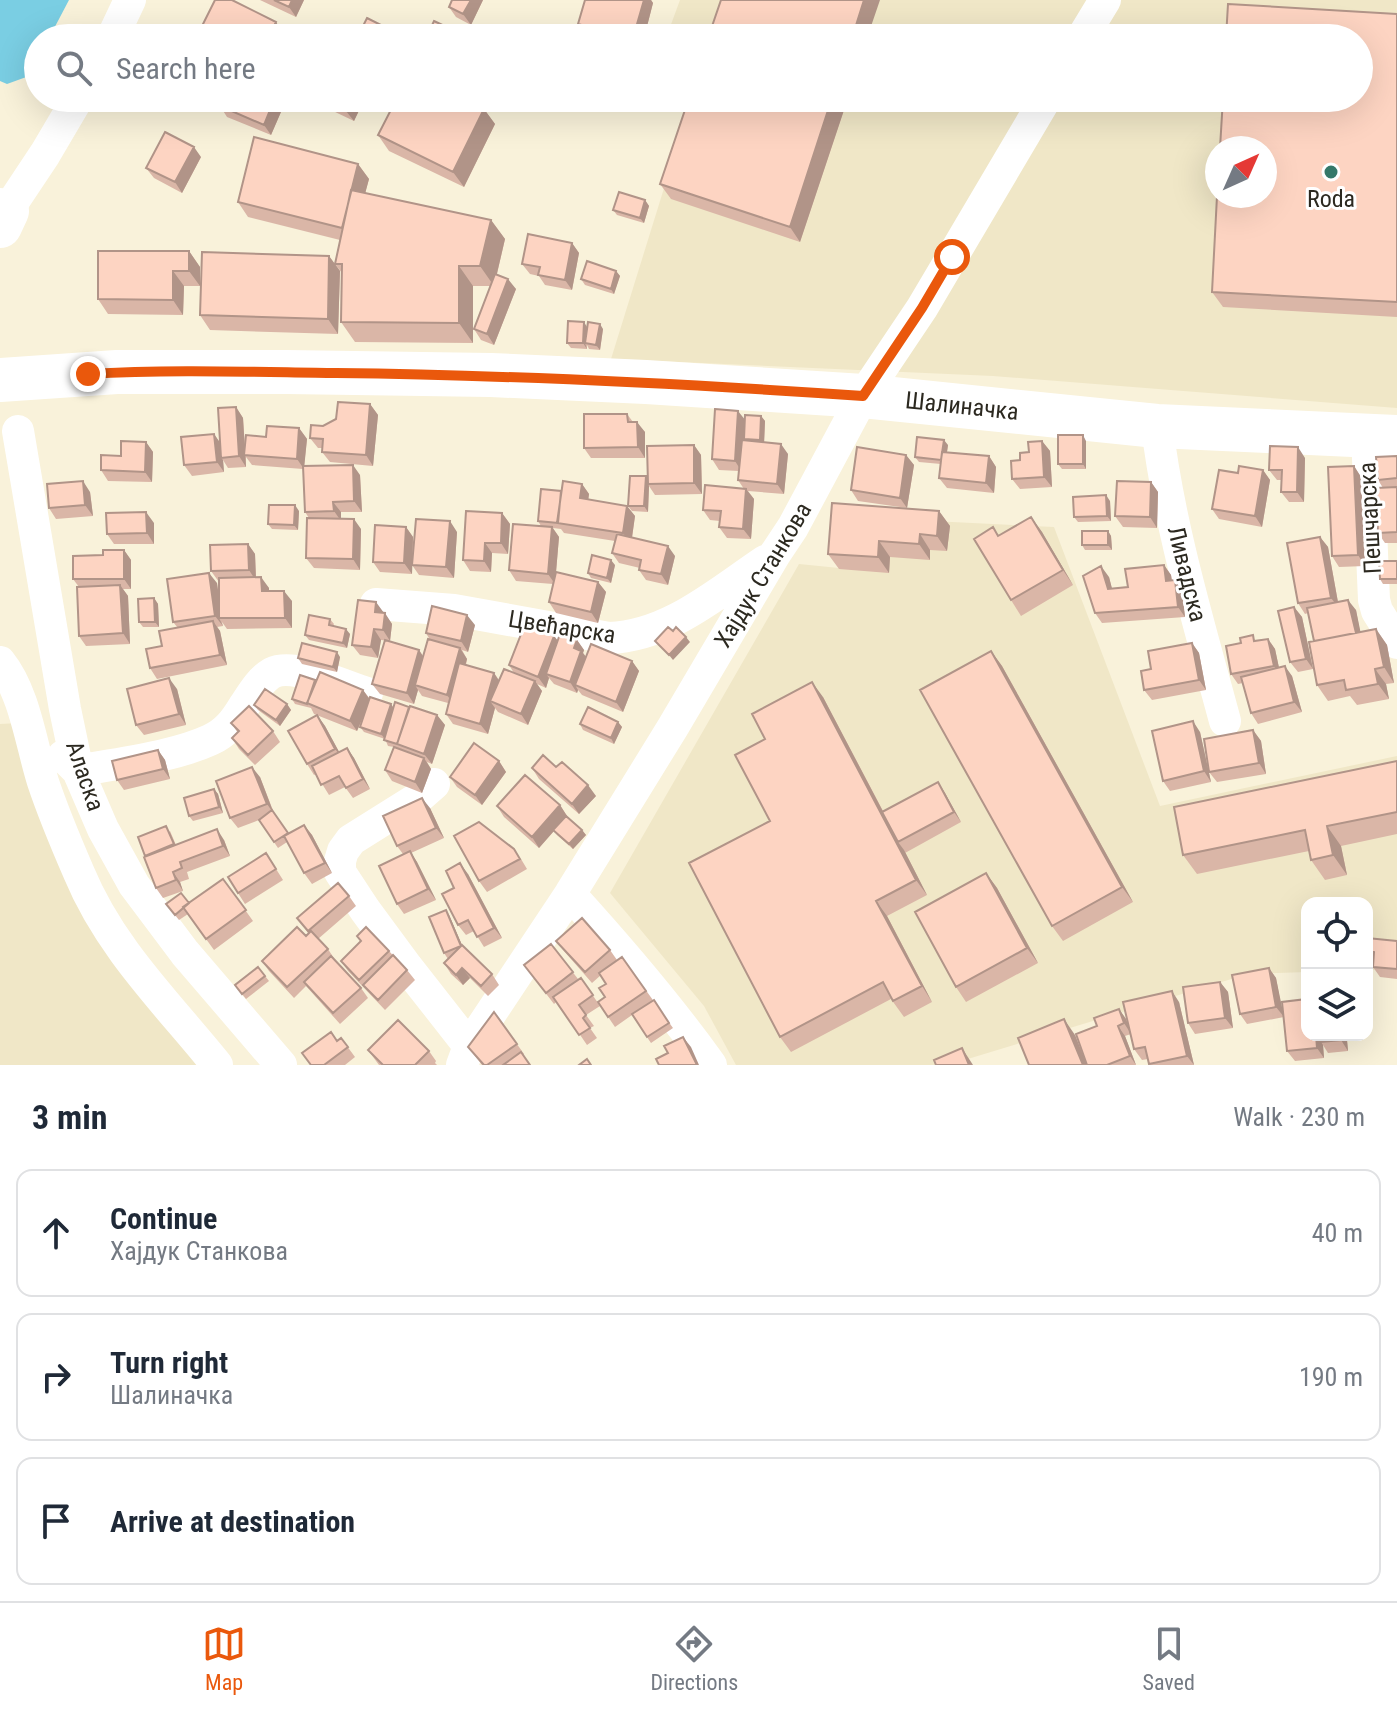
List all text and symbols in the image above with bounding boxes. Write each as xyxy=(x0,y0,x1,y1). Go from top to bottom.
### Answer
search box xyxy=(24,24,1373,112)
icon: search xyxy=(52,46,96,90)
text: Search here xyxy=(116,51,256,86)
north arrow xyxy=(1205,136,1277,208)
marker: Roda xyxy=(1322,163,1340,181)
place label: Roda xyxy=(1307,185,1355,213)
route start xyxy=(934,239,970,275)
route end xyxy=(70,356,106,392)
street label: Шалиначка xyxy=(904,386,1020,426)
street label: Пешчарска xyxy=(1353,461,1387,575)
street label: Хајдук Станкова xyxy=(709,497,817,653)
street label: Ливадска xyxy=(1162,523,1212,625)
street label: Цвећарска xyxy=(506,605,618,649)
street label: Аласка xyxy=(60,737,110,815)
map controls xyxy=(1301,897,1373,1041)
button: locate xyxy=(1301,897,1373,969)
button: layers xyxy=(1301,969,1373,1041)
text: 3 min xyxy=(32,1097,108,1137)
text: Walk · 230 m xyxy=(1233,1102,1365,1132)
text: Continue xyxy=(110,1201,217,1236)
icon: ahead xyxy=(34,1211,78,1255)
text: 40 m xyxy=(1312,1218,1363,1248)
text: Хајдук Станкова xyxy=(110,1236,288,1266)
text: Turn right xyxy=(110,1345,228,1380)
icon: right xyxy=(34,1355,78,1399)
text: 190 m xyxy=(1299,1362,1363,1392)
text: Шалиначка xyxy=(110,1380,233,1410)
icon: arrive xyxy=(34,1499,78,1543)
text: Arrive at destination xyxy=(110,1504,355,1539)
tab: Map xyxy=(202,1622,246,1695)
tab: Directions xyxy=(650,1622,738,1695)
tab: Saved xyxy=(1143,1622,1195,1695)

